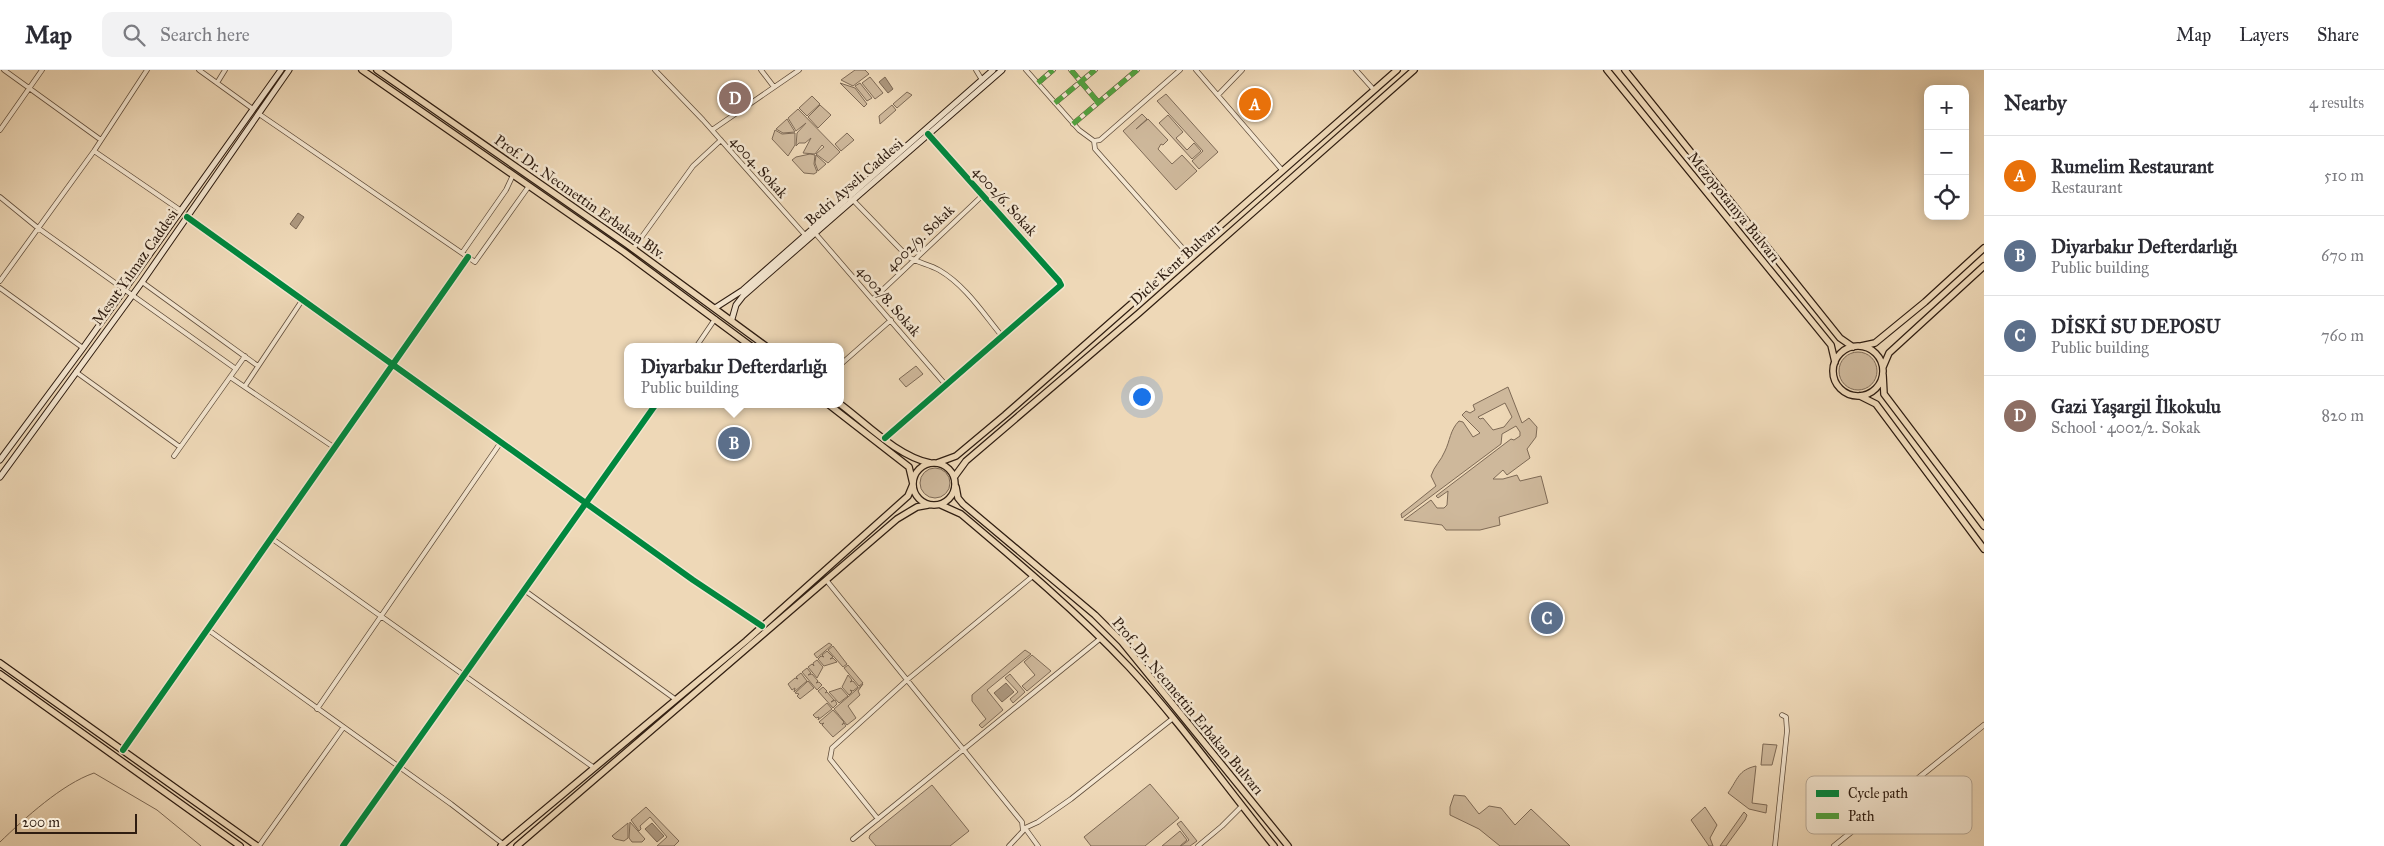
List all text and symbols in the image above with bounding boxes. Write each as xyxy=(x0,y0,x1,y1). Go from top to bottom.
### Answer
search box xyxy=(102,12,452,57)
text: Map xyxy=(25,20,72,50)
icon: search xyxy=(120,21,148,49)
text: Search here xyxy=(160,23,250,46)
text: Map xyxy=(2176,24,2211,46)
text: Layers xyxy=(2239,24,2289,46)
text: Share xyxy=(2317,24,2359,46)
pin: D xyxy=(719,79,751,117)
pin: A xyxy=(1239,85,1271,123)
map controls xyxy=(1924,85,1969,220)
button: + xyxy=(1924,85,1969,130)
text: Nearby xyxy=(2004,90,2067,116)
text: 4 results xyxy=(2309,93,2364,112)
button: − xyxy=(1924,130,1969,175)
street label: Prof. Dr. Necmettin Erbakan Blv. xyxy=(491,131,669,263)
street label: 4004. Sokak xyxy=(726,132,792,202)
street label: Bedri Ayseli Caddesi xyxy=(801,135,907,229)
street label: Mezopotamya Bulvarı xyxy=(1684,148,1784,266)
text: Rumelim Restaurant xyxy=(2051,155,2214,178)
street label: 4002/6. Sokak xyxy=(969,162,1041,240)
text: A xyxy=(2015,166,2025,185)
text: 510 m xyxy=(2324,166,2364,185)
button: locate xyxy=(1924,175,1969,220)
text: Restaurant xyxy=(2051,178,2123,197)
street label: 4002/9. Sokak xyxy=(882,201,958,275)
street label: Mesut Yılmaz Caddesi xyxy=(88,205,182,329)
street label: Dicle Kent Bulvarı xyxy=(1127,219,1223,309)
text: Diyarbakır Defterdarlığı xyxy=(2051,235,2237,258)
text: B xyxy=(2015,246,2025,265)
text: 670 m xyxy=(2321,246,2364,265)
text: Public building xyxy=(2051,258,2149,277)
street label: 4002/8. Sokak xyxy=(853,262,925,340)
text: DİSKİ SU DEPOSU xyxy=(2051,315,2220,338)
text: C xyxy=(2015,326,2025,345)
text: 760 m xyxy=(2321,326,2364,345)
text: Public building xyxy=(2051,338,2149,357)
popup xyxy=(624,343,844,408)
text: Diyarbakır Defterdarlığı xyxy=(641,355,827,378)
text: Public building xyxy=(641,378,738,397)
your location xyxy=(1129,384,1155,410)
text: Gazi Yaşargil İlkokulu xyxy=(2051,395,2221,418)
text: D xyxy=(2014,406,2026,425)
text: 820 m xyxy=(2321,406,2364,425)
text: School · 4002/2. Sokak xyxy=(2051,418,2200,437)
pin: B xyxy=(718,424,750,462)
pin: C xyxy=(1531,599,1563,637)
street label: Prof. Dr. Necmettin Erbakan Bulvarı xyxy=(1108,614,1268,798)
legend xyxy=(1806,776,1972,834)
text: Cycle path xyxy=(1848,785,1908,802)
text: Path xyxy=(1848,808,1875,825)
scale bar xyxy=(15,811,138,834)
text: 200 m xyxy=(22,814,60,831)

